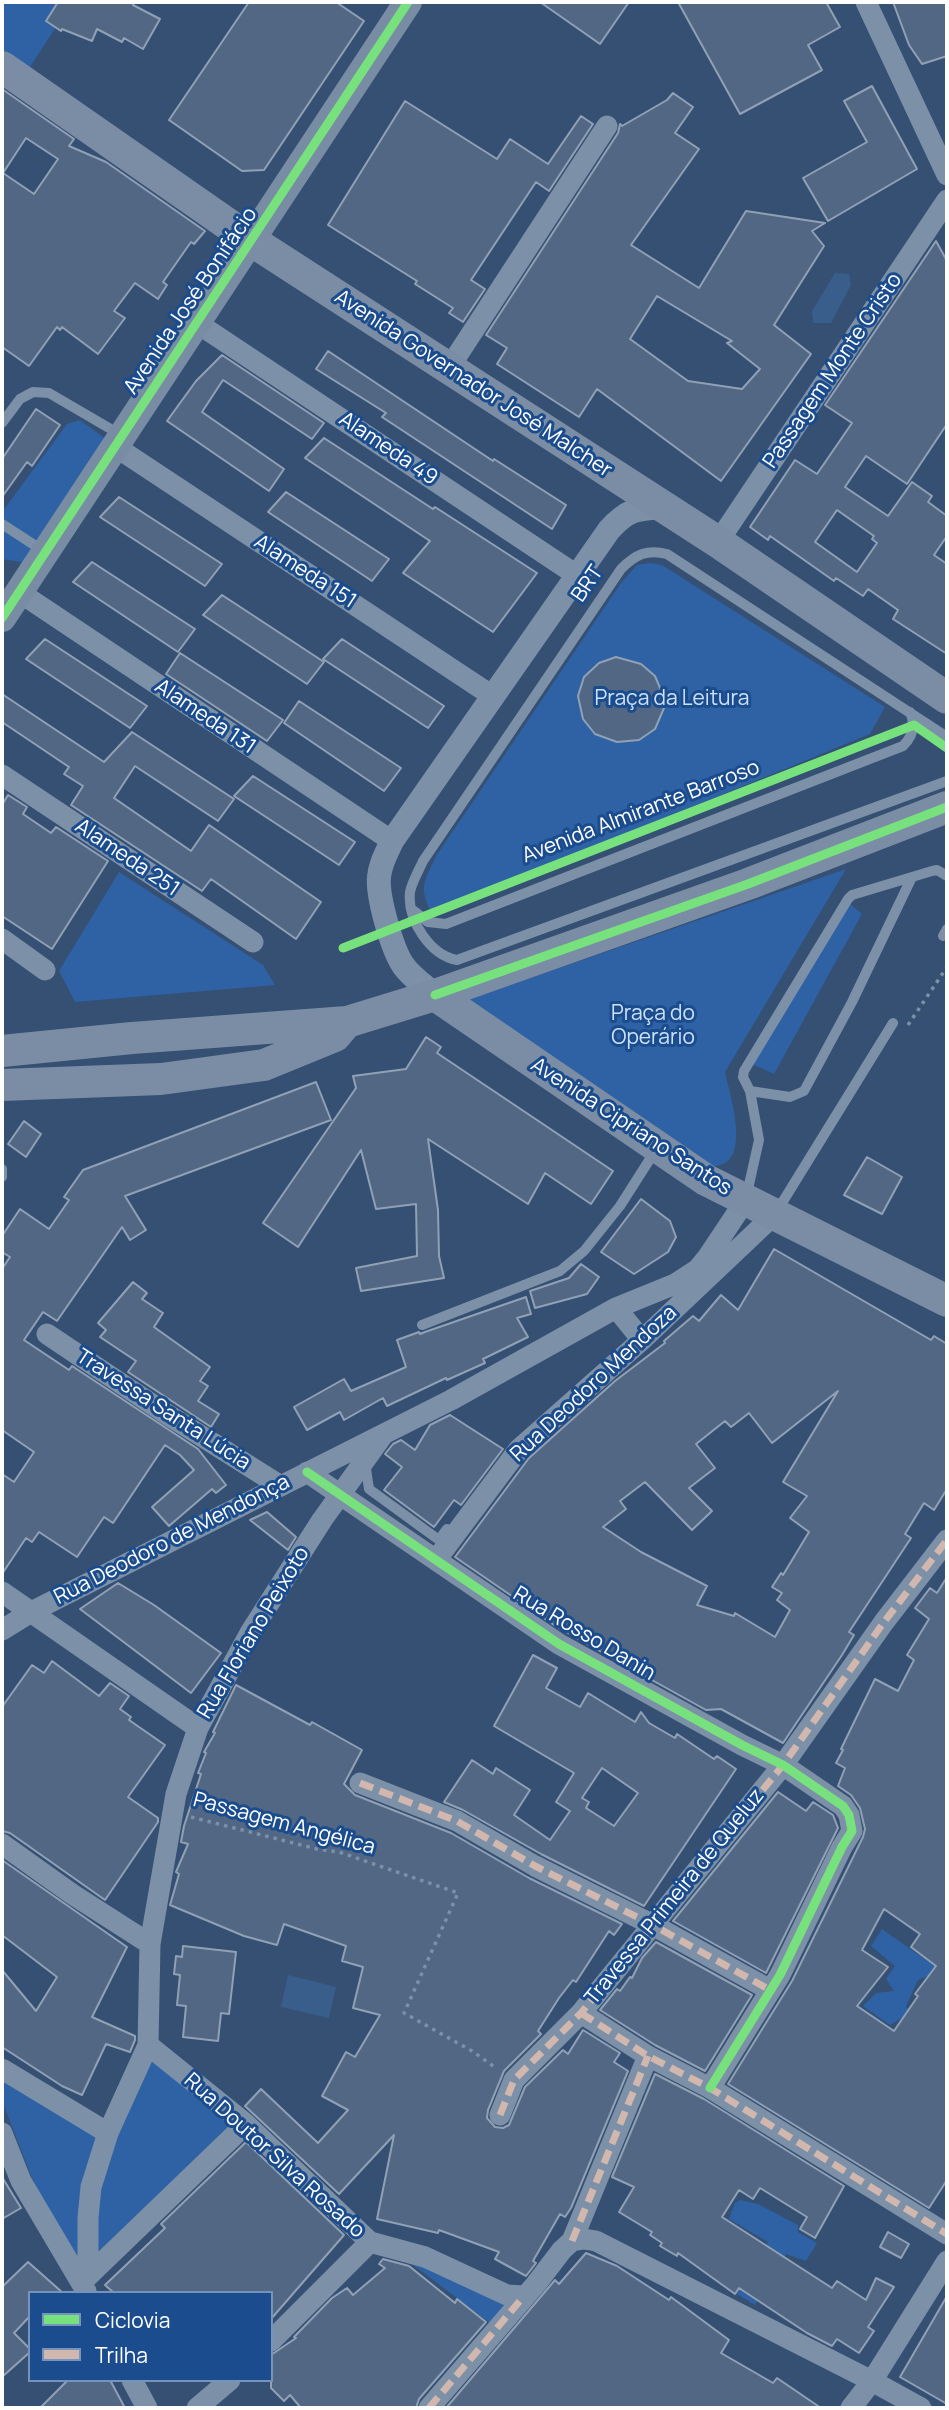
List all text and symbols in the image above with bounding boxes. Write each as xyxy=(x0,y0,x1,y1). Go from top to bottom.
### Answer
street label: Avenida José Bonifácio xyxy=(119,203,263,399)
street label: Passagem Monte Cristo xyxy=(758,269,908,473)
street label: Avenida Governador José Malcher xyxy=(330,285,616,483)
street label: Alameda 49 xyxy=(334,407,442,491)
street label: Alameda 151 xyxy=(249,530,361,614)
street label: BRT xyxy=(567,561,609,607)
street label: Alameda 131 xyxy=(150,674,260,760)
park label: Praça da Leitura xyxy=(595,686,749,712)
street label: Avenida Almirante Barroso xyxy=(519,755,763,869)
street label: Alameda 251 xyxy=(70,814,184,902)
park label: Praça do Operário xyxy=(611,1001,695,1051)
street label: Avenida Cipriano Santos xyxy=(526,1053,736,1201)
street label: Rua Deodoro Mendoza xyxy=(506,1301,682,1467)
street label: Travessa Santa Lúcia xyxy=(71,1344,255,1476)
street label: Rua Deodoro de Mendonça xyxy=(50,1470,294,1610)
street label: Rua Floriano Peixoto xyxy=(193,1543,315,1723)
street label: Rua Rosso Danin xyxy=(508,1582,660,1686)
street label: Travessa Primeira de Queluz xyxy=(580,1784,770,2010)
street label: Passagem Angélica xyxy=(190,1788,378,1860)
street label: Rua Doutor Silva Rosado xyxy=(178,2068,370,2244)
legend xyxy=(28,2291,273,2382)
text: Ciclovia xyxy=(95,2306,170,2334)
text: Trilha xyxy=(95,2341,148,2369)

